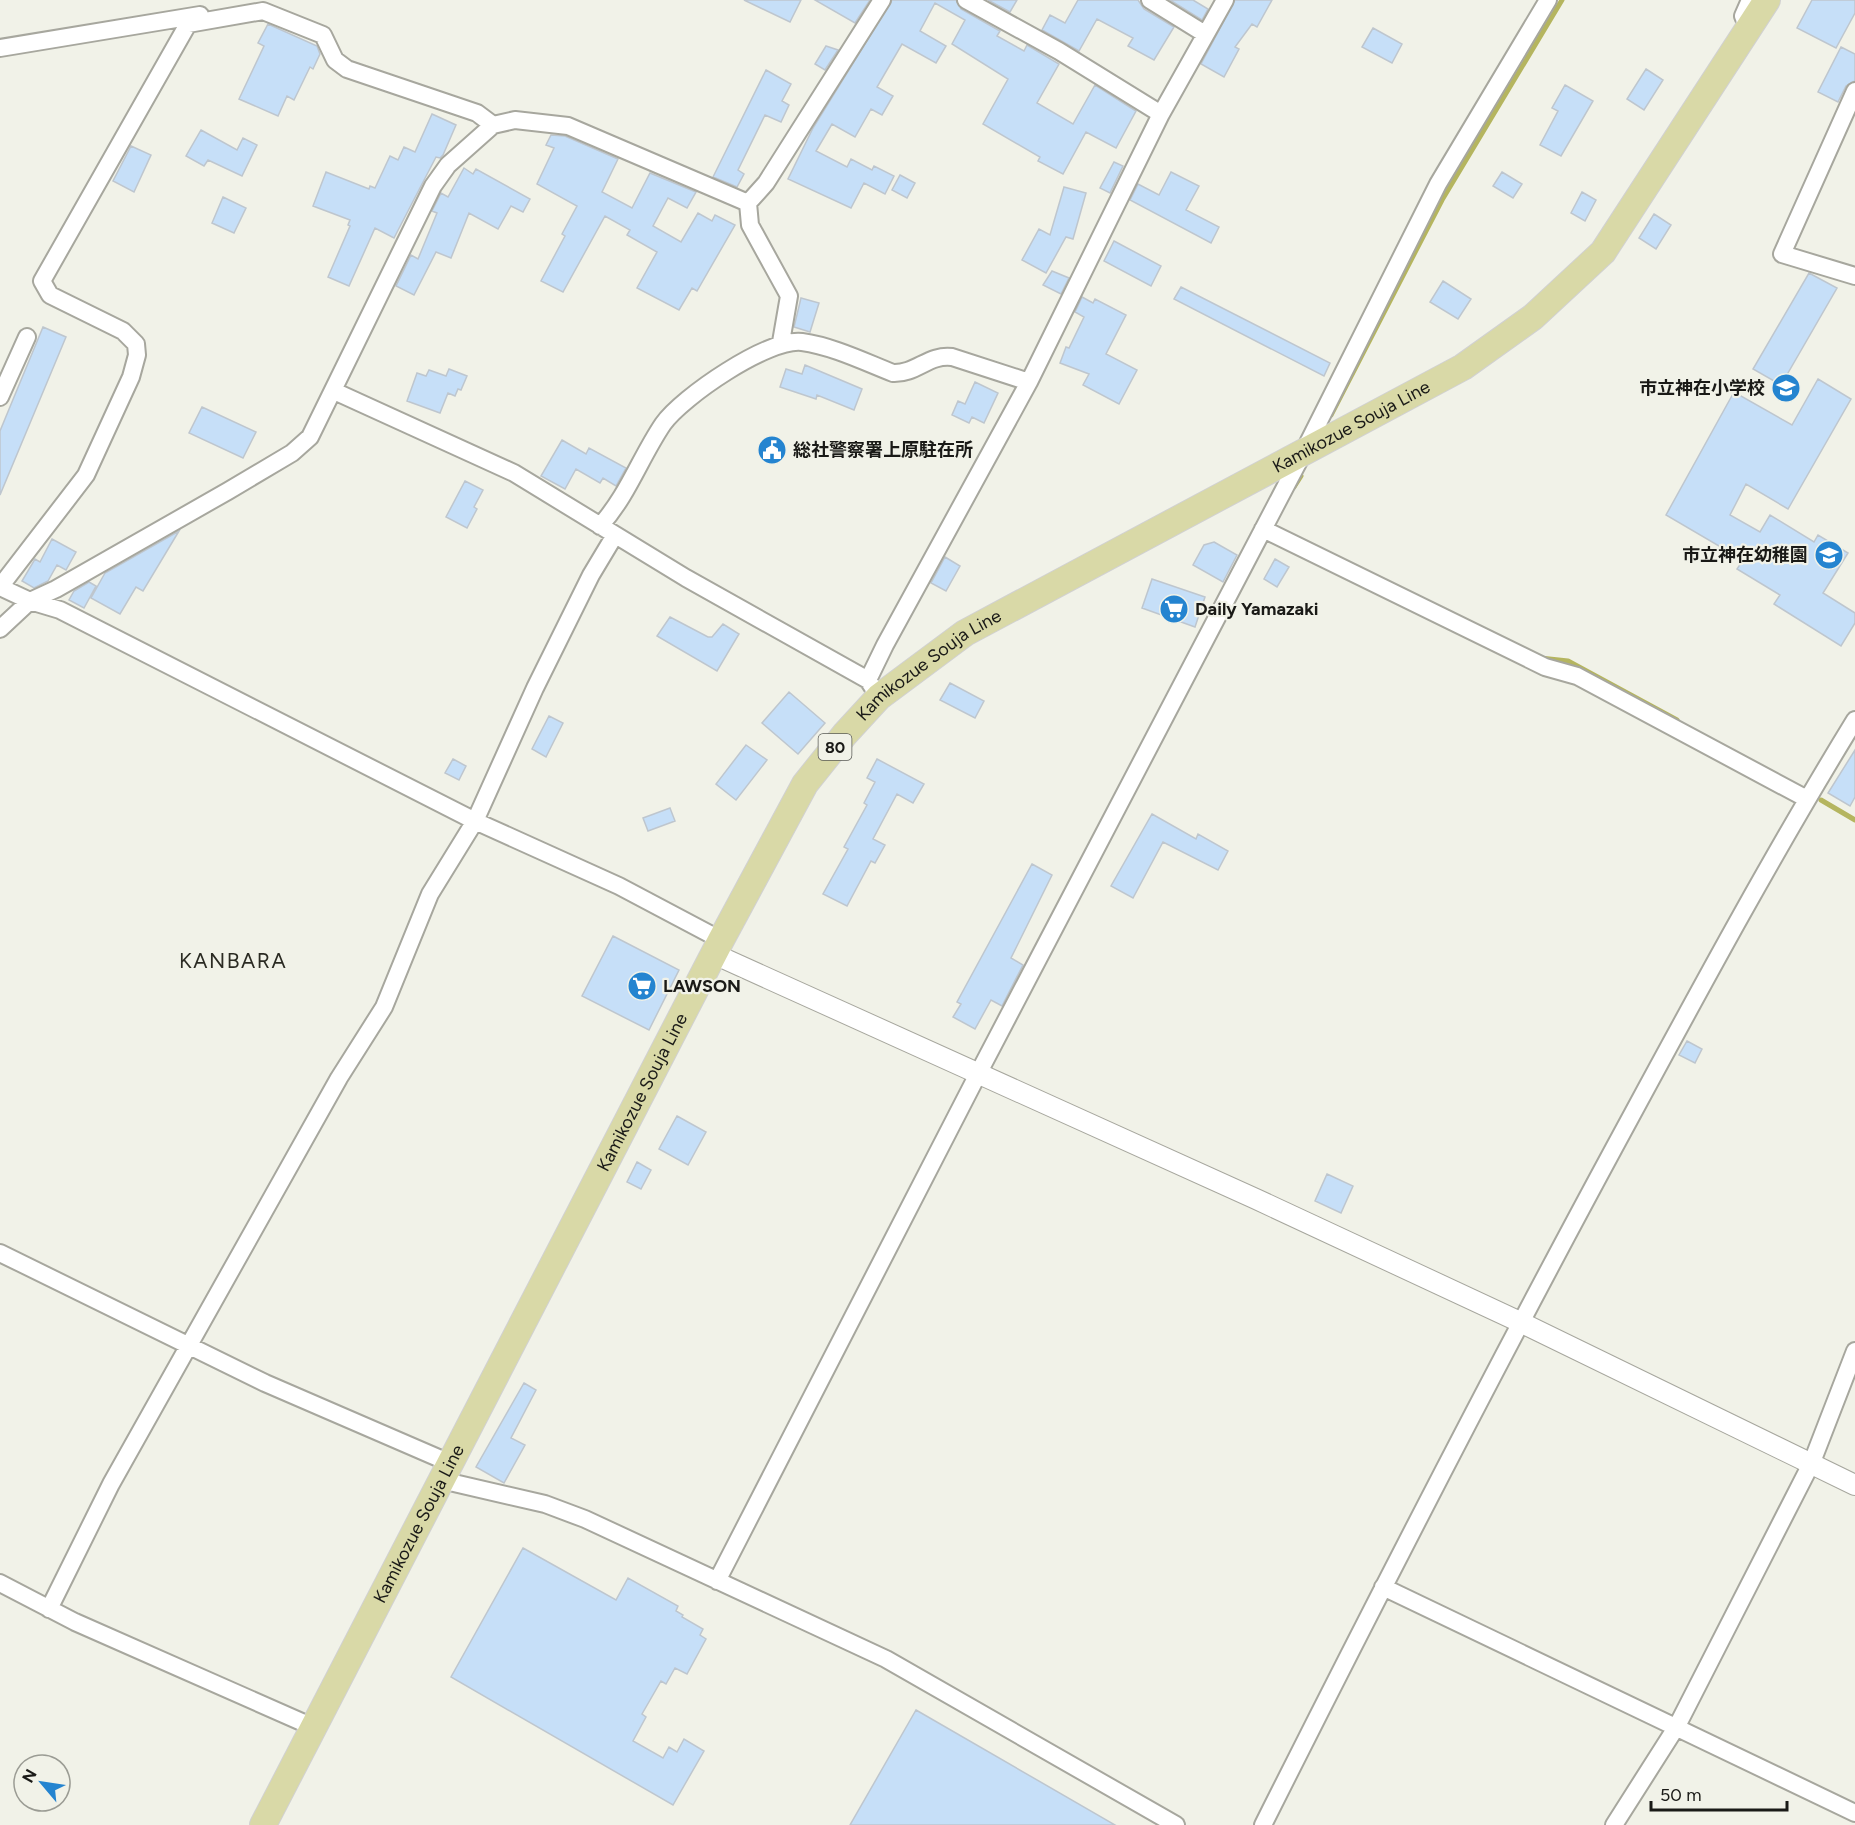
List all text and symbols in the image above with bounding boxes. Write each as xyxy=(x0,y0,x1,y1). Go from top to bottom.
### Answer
school or university icon: 市立神在小学校 xyxy=(1770,372,1802,404)
street label: Kamikozue Souja Line xyxy=(1269,376,1434,478)
place label: 市立神在小学校 xyxy=(1639,377,1765,399)
public building icon: 総社警察署上原駐在所 xyxy=(756,434,788,466)
place label: 総社警察署上原駐在所 xyxy=(793,439,973,461)
school or university icon: 市立神在幼稚園 xyxy=(1813,539,1845,571)
place label: 市立神在幼稚園 xyxy=(1682,544,1808,566)
supermarket icon: Daily Yamazaki xyxy=(1158,593,1190,625)
place label: Daily Yamazaki xyxy=(1195,598,1319,620)
street label: Kamikozue Souja Line xyxy=(852,605,1005,725)
road number: 80 xyxy=(818,734,852,760)
district label: KANBARA xyxy=(179,948,287,973)
supermarket icon: LAWSON xyxy=(626,970,658,1002)
place label: LAWSON xyxy=(663,975,741,997)
street label: Kamikozue Souja Line xyxy=(592,1009,692,1175)
street label: Kamikozue Souja Line xyxy=(369,1441,469,1607)
north arrow xyxy=(12,1753,72,1813)
text: N xyxy=(18,1766,41,1786)
scale bar xyxy=(1651,1774,1788,1812)
text: 50 m xyxy=(1660,1784,1702,1806)

